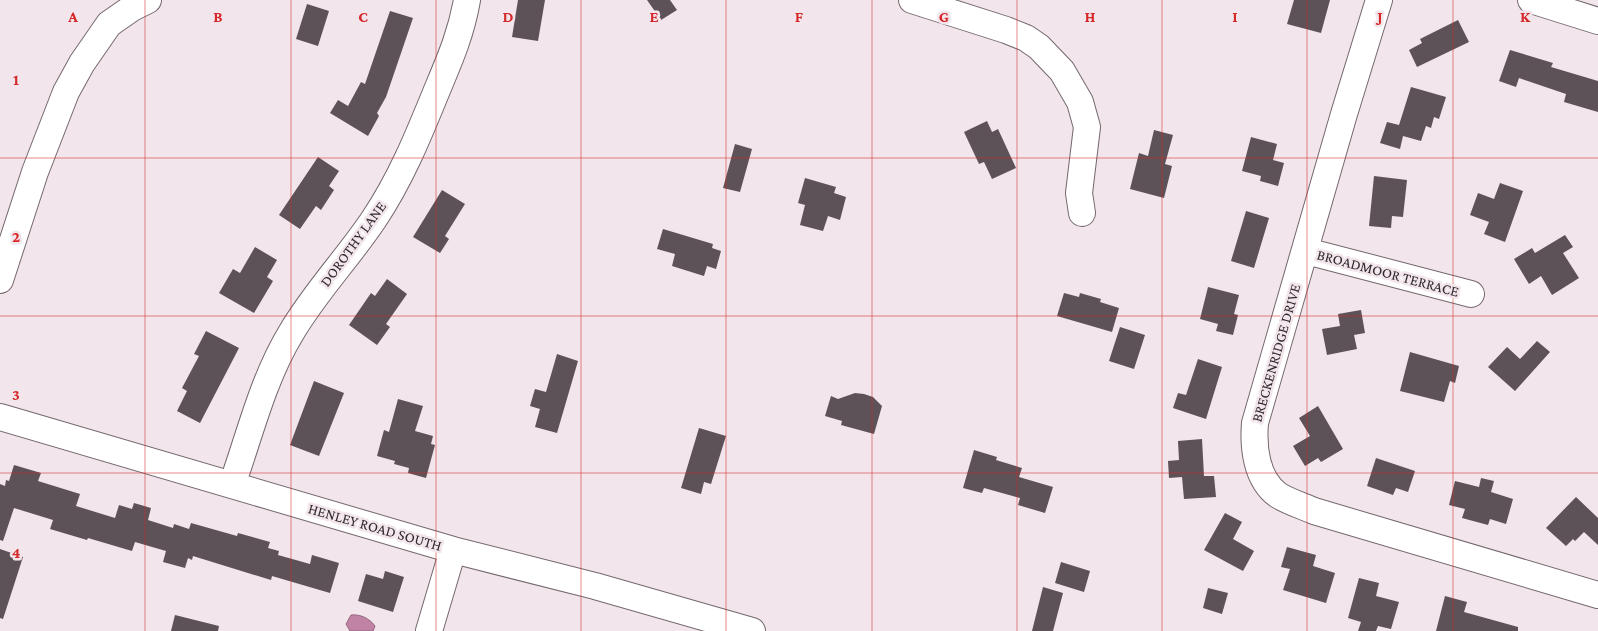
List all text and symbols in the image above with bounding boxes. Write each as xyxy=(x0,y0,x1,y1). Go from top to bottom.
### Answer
text: A xyxy=(67,8,78,25)
text: B xyxy=(213,8,223,25)
text: C xyxy=(358,8,368,25)
text: D xyxy=(502,8,514,25)
text: E xyxy=(649,8,659,25)
text: F xyxy=(795,8,804,25)
text: G xyxy=(939,8,949,25)
text: H xyxy=(1085,8,1096,25)
text: I xyxy=(1232,8,1238,25)
text: J xyxy=(1375,8,1383,25)
text: K xyxy=(1520,8,1531,25)
text: 1 xyxy=(13,71,19,88)
street label: DOROTHY LANE xyxy=(317,198,389,290)
text: 2 xyxy=(12,228,20,245)
street label: BROADMOOR TERRACE xyxy=(1315,246,1461,300)
street label: BRECKENRIDGE DRIVE xyxy=(1249,282,1303,424)
text: 3 xyxy=(12,386,20,403)
street label: HENLEY ROAD SOUTH xyxy=(306,500,444,554)
text: 4 xyxy=(12,544,21,561)

